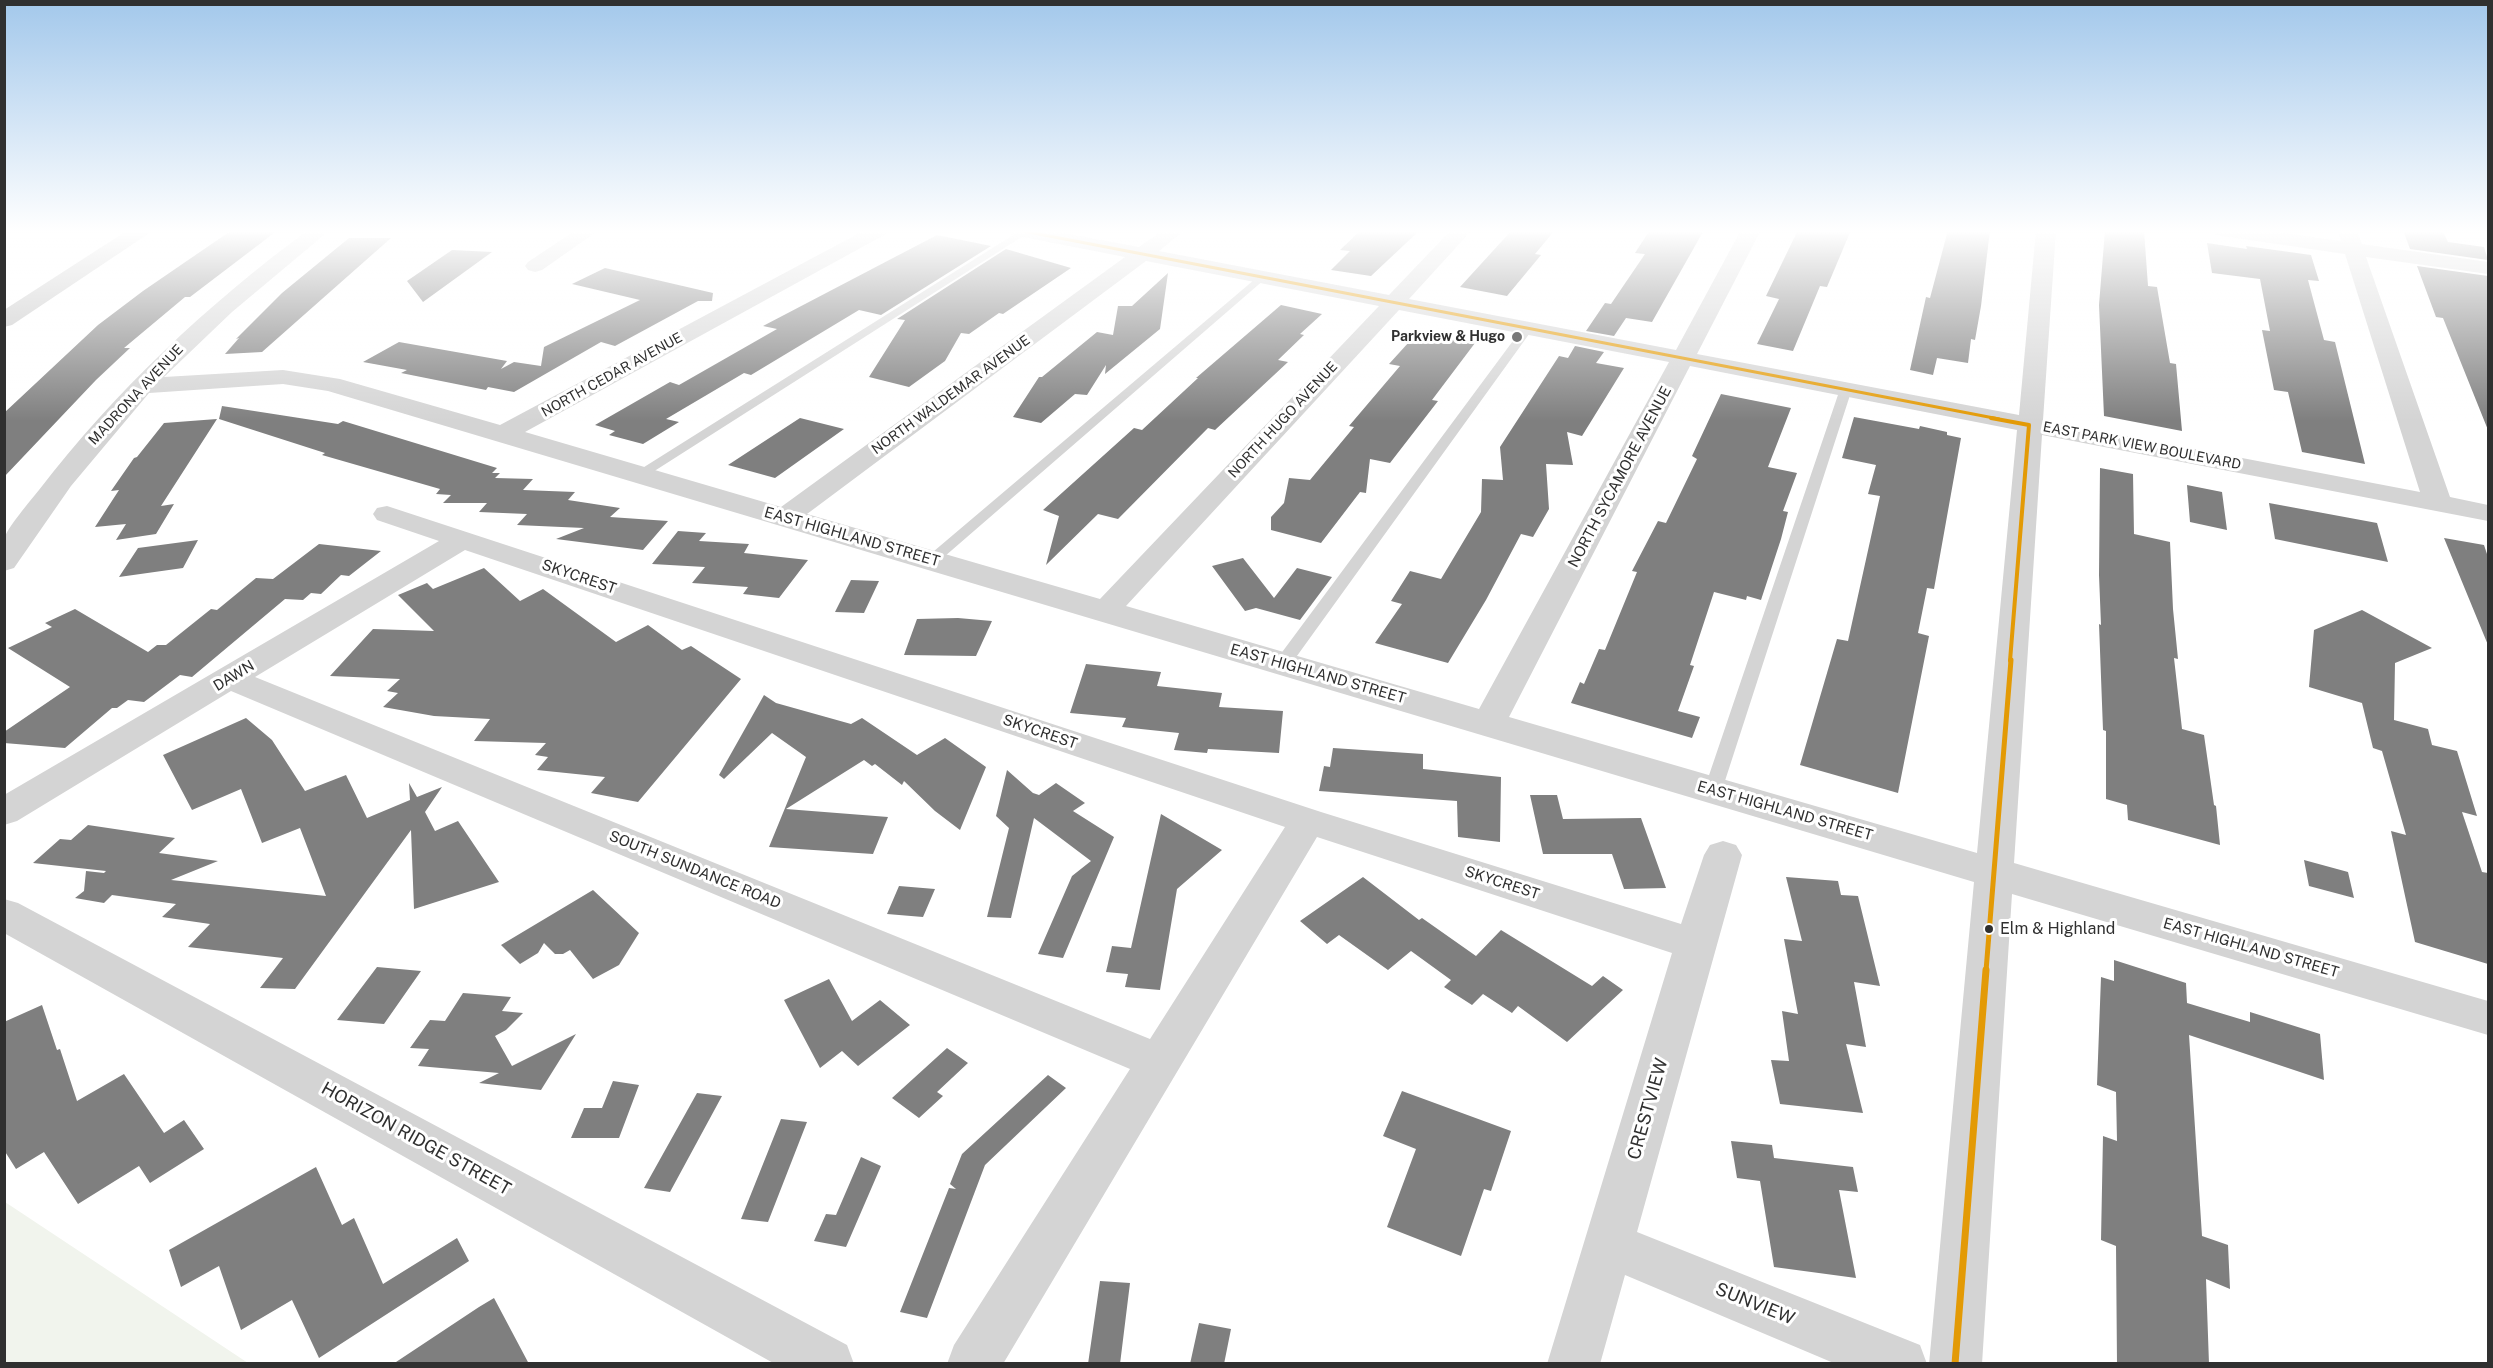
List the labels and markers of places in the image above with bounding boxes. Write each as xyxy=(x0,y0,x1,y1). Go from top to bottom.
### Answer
place label: Parkview & Hugo xyxy=(1391,329,1505,345)
marker: Parkview & Hugo xyxy=(1510,330,1524,344)
place label: Elm & Highland xyxy=(2000,919,2115,939)
marker: Elm & Highland xyxy=(1983,923,1995,935)

